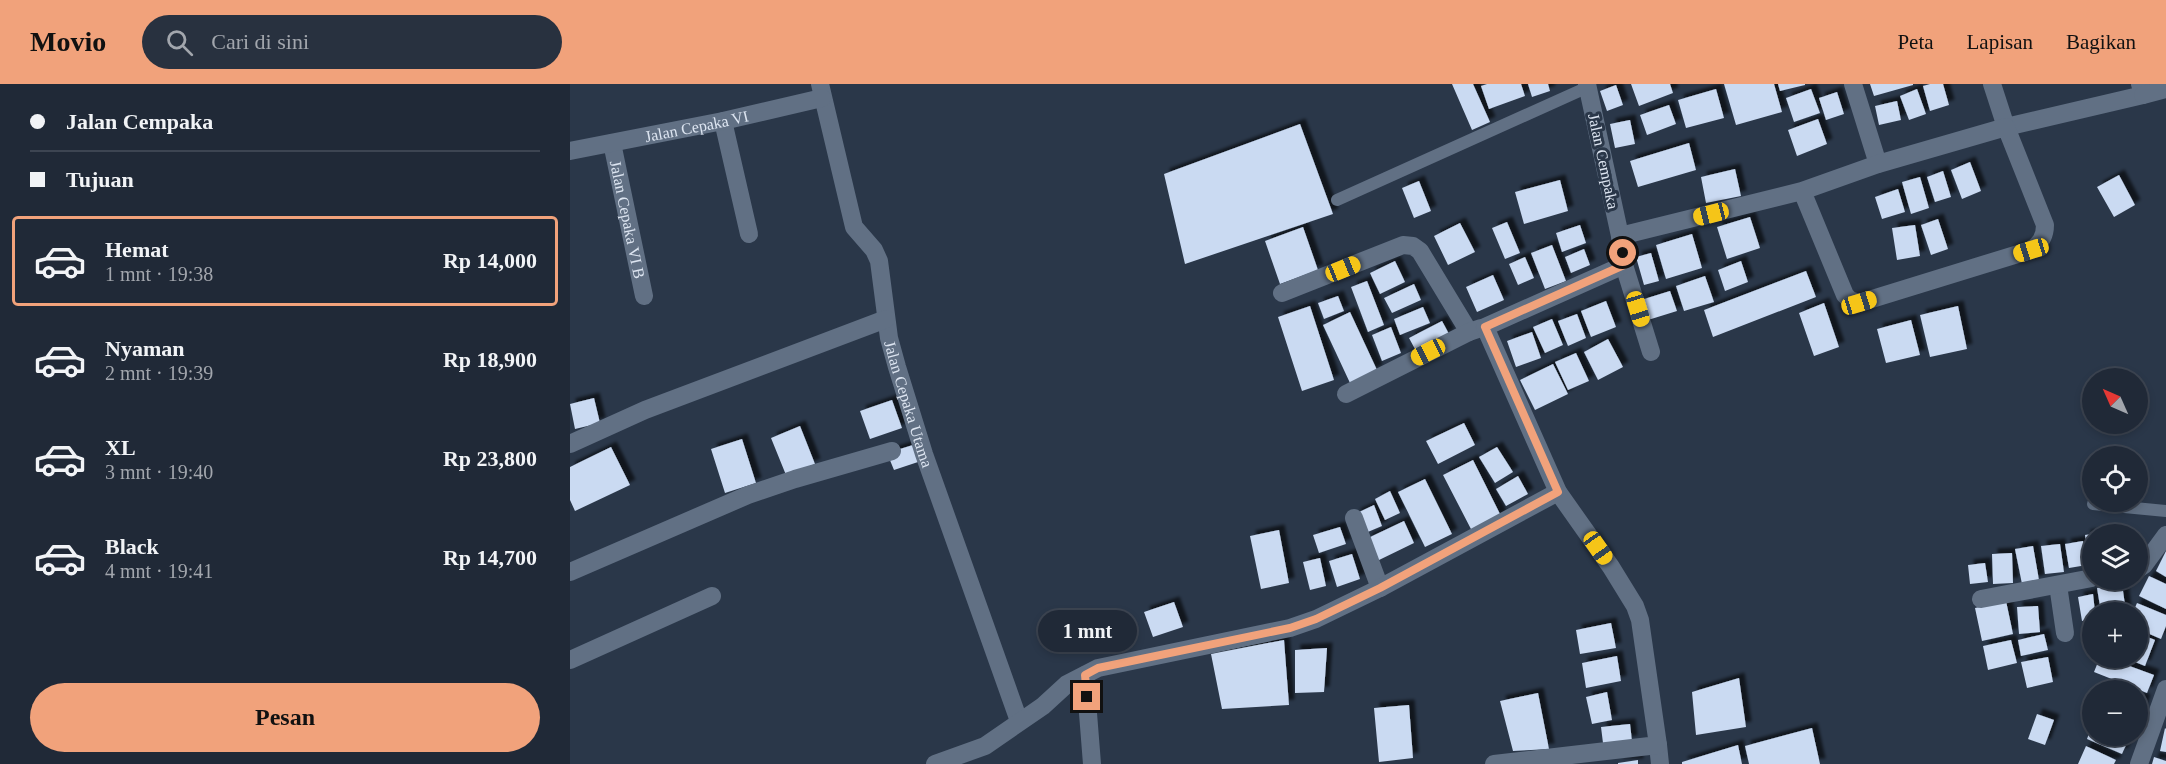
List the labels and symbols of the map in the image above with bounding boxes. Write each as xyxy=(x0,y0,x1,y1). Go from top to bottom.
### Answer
street label: Jalan Cepaka VI xyxy=(643,107,750,145)
street label: Jalan Cempaka xyxy=(1584,112,1622,211)
street label: Jalan Cepaka VI B xyxy=(607,159,648,280)
car xyxy=(1691,201,1731,227)
car xyxy=(2011,236,2051,264)
route start xyxy=(1609,239,1636,266)
car xyxy=(1323,254,1363,284)
car xyxy=(1624,289,1652,329)
car xyxy=(1839,289,1879,317)
car xyxy=(1408,336,1448,368)
street label: Jalan Cepaka Utama xyxy=(881,339,936,470)
north arrow xyxy=(2082,368,2148,434)
car xyxy=(1580,528,1616,568)
callout: 1 mnt xyxy=(1038,610,1136,652)
route end xyxy=(1073,683,1100,710)

